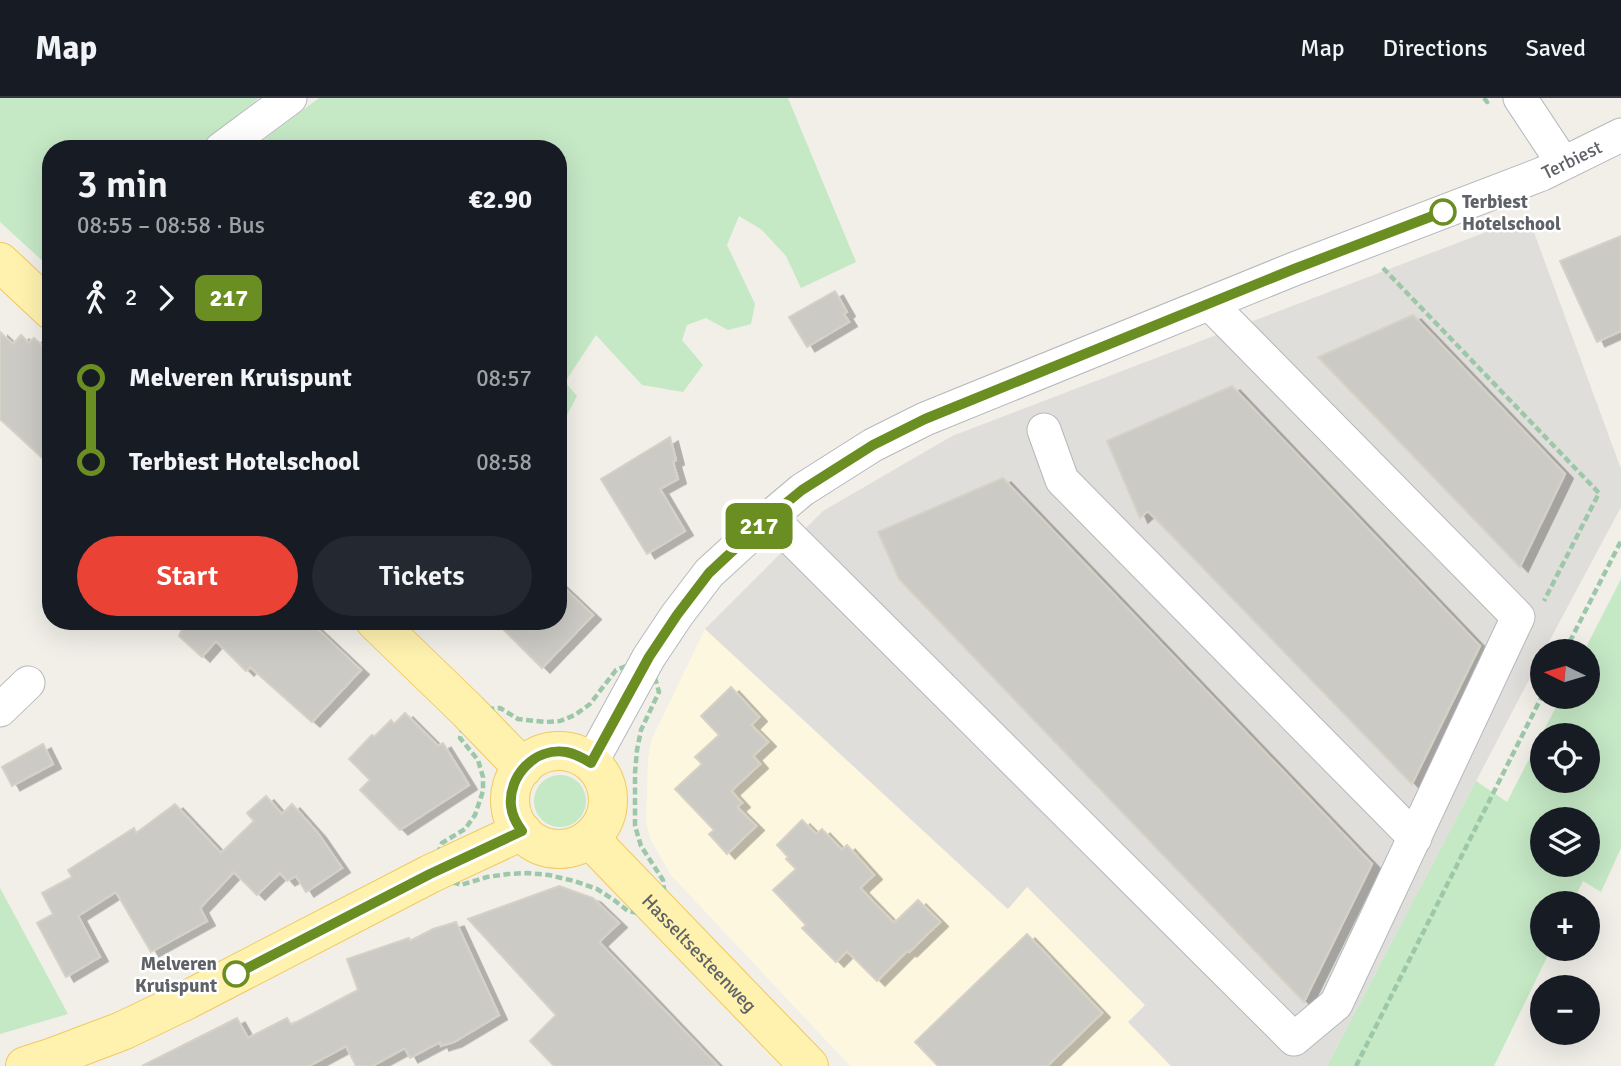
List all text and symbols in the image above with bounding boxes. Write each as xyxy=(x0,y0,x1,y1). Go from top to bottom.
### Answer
text: Map xyxy=(35,28,97,69)
text: Map xyxy=(1300,33,1345,63)
text: Directions xyxy=(1383,33,1488,63)
text: Saved xyxy=(1526,33,1586,63)
street label: Terbiest xyxy=(1538,135,1606,185)
text: 3 min xyxy=(77,161,168,208)
text: €2.90 xyxy=(468,184,532,216)
place label: Terbiest Hotelschool xyxy=(1462,190,1561,236)
marker: Terbiest Hotelschool xyxy=(1430,199,1456,225)
text: 08:55 – 08:58 · Bus xyxy=(77,211,265,240)
icon: walk xyxy=(77,279,115,317)
icon: forward xyxy=(147,279,185,317)
text: 2 xyxy=(125,283,137,312)
text: 217 xyxy=(209,283,248,313)
text: Melveren Kruispunt xyxy=(129,362,352,394)
text: 08:57 xyxy=(476,364,532,393)
text: Terbiest Hotelschool xyxy=(129,446,360,478)
text: 08:58 xyxy=(476,448,532,477)
line badge: 217 xyxy=(719,503,799,549)
text: 217 xyxy=(740,511,778,541)
button: Start xyxy=(77,536,298,616)
button: Tickets xyxy=(312,536,532,616)
north arrow xyxy=(1530,639,1600,709)
map controls xyxy=(1530,639,1600,1045)
button: locate xyxy=(1530,723,1600,793)
button: layers xyxy=(1530,807,1600,877)
street label: Hasseltsesteenweg xyxy=(636,889,762,1018)
button: + xyxy=(1530,891,1600,961)
place label: Melveren Kruispunt xyxy=(135,952,217,998)
marker: Melveren Kruispunt xyxy=(223,961,249,987)
button: − xyxy=(1530,975,1600,1045)

